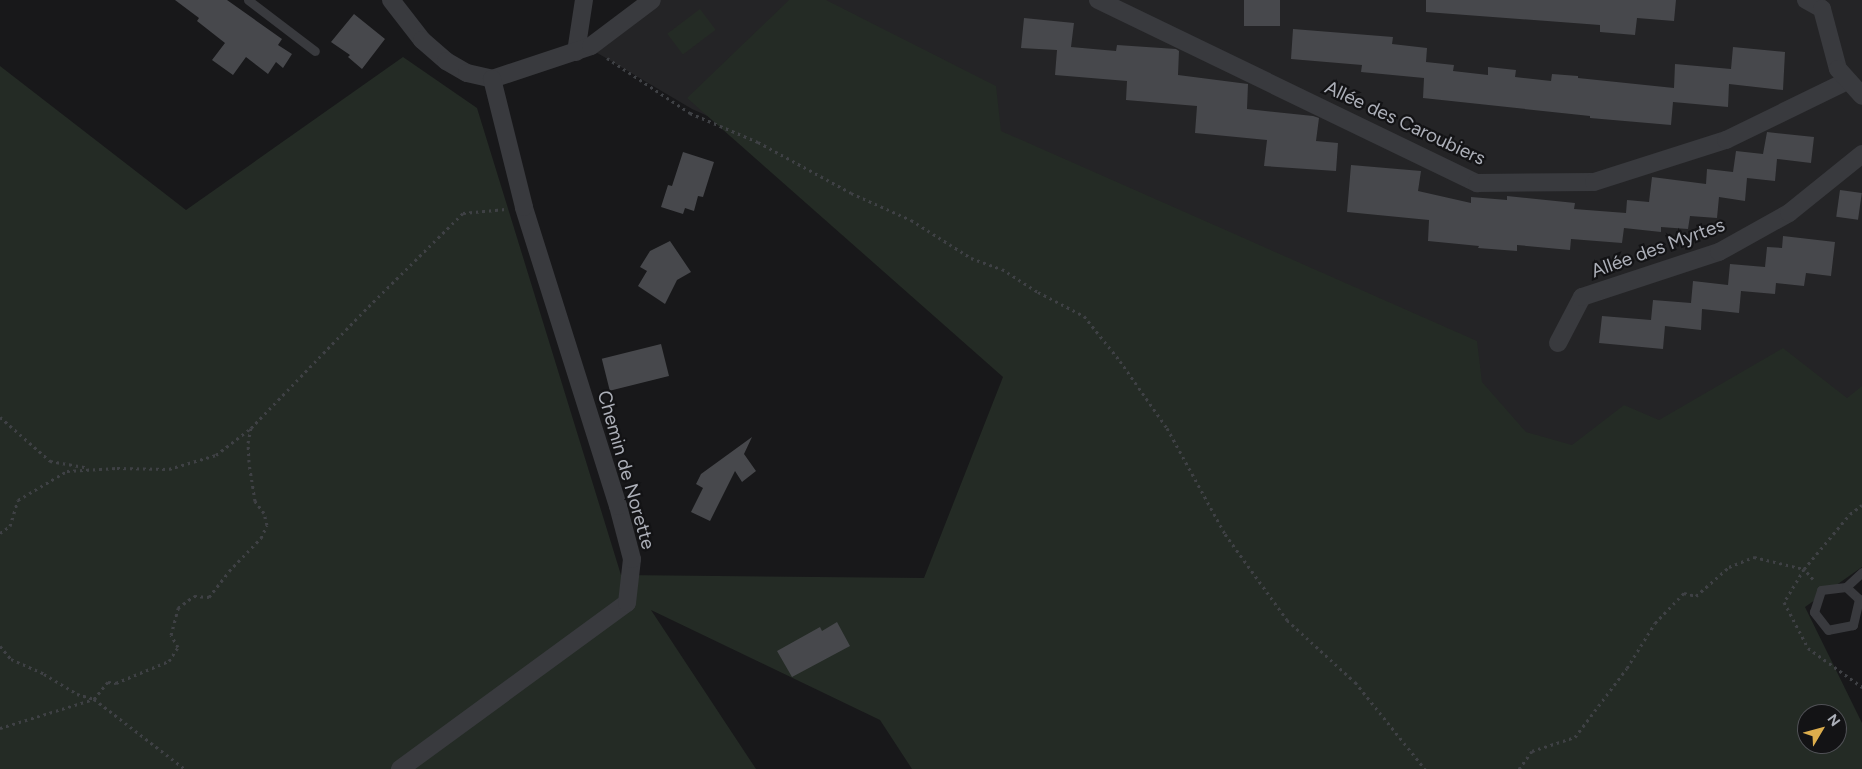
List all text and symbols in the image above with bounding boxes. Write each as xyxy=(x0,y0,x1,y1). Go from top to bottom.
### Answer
street label: Allée des Caroubiers xyxy=(1321,76,1489,170)
street label: Allée des Myrtes xyxy=(1588,213,1728,283)
street label: Chemin de Norette xyxy=(592,388,660,552)
north arrow xyxy=(1797,704,1847,754)
text: N xyxy=(1824,711,1844,730)

